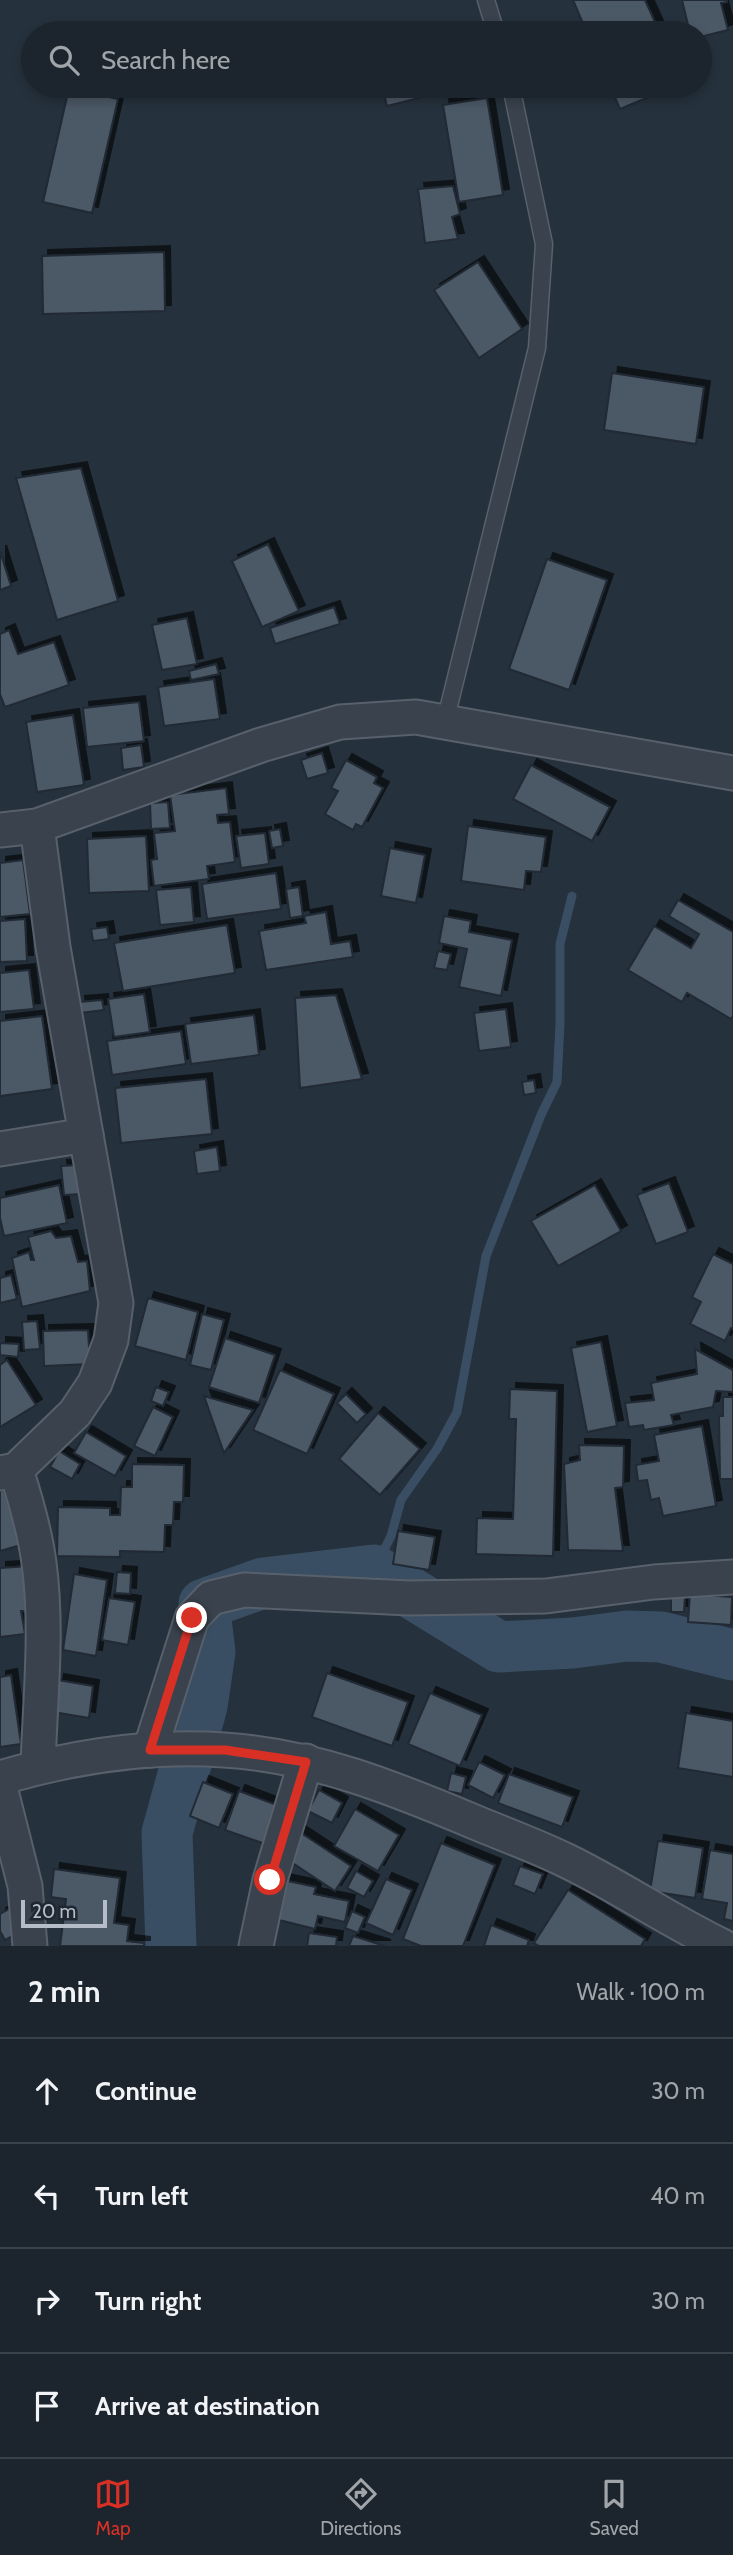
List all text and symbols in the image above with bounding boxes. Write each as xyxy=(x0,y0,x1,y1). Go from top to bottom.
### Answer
search box xyxy=(21,21,712,98)
icon: search xyxy=(45,41,83,79)
text: Search here xyxy=(101,44,230,76)
route end xyxy=(176,1602,207,1633)
route start xyxy=(254,1864,285,1895)
scale bar xyxy=(21,1897,107,1929)
text: 20 m xyxy=(32,1900,76,1923)
text: 2 min xyxy=(28,1973,100,2010)
text: Walk · 100 m xyxy=(577,1978,705,2006)
icon: ahead xyxy=(28,2072,66,2110)
text: Continue xyxy=(95,2075,197,2107)
text: 30 m xyxy=(651,2077,705,2105)
icon: left xyxy=(28,2177,66,2215)
text: Turn left xyxy=(95,2180,188,2212)
text: 40 m xyxy=(650,2182,705,2210)
icon: right xyxy=(28,2282,66,2320)
text: Turn right xyxy=(95,2285,201,2317)
text: 30 m xyxy=(651,2287,705,2315)
icon: arrive xyxy=(28,2387,66,2425)
text: Arrive at destination xyxy=(95,2390,320,2422)
tab: Map xyxy=(94,2475,132,2540)
tab: Directions xyxy=(320,2475,401,2540)
tab: Saved xyxy=(590,2475,639,2540)

